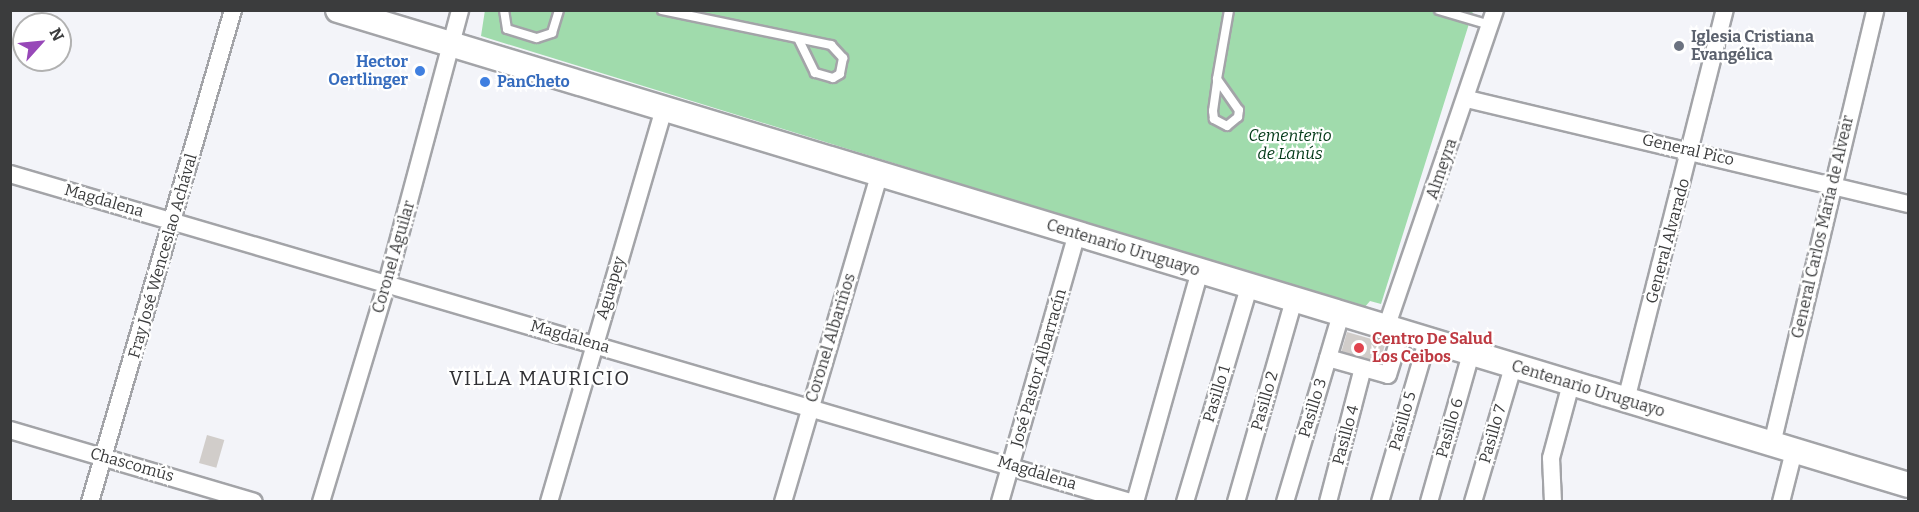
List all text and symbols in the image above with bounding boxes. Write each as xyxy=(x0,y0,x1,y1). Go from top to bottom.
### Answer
north arrow xyxy=(12,12,72,72)
text: N xyxy=(45,25,68,44)
place label: Iglesia Cristiana Evangélica xyxy=(1691,27,1814,65)
marker: Iglesia Cristiana Evangélica xyxy=(1672,39,1686,53)
place label: Hector Oertlinger xyxy=(328,52,408,90)
marker: Hector Oertlinger xyxy=(413,64,427,78)
place label: PanCheto xyxy=(497,72,570,92)
marker: PanCheto xyxy=(478,75,492,89)
street label: General Carlos María de Alvear xyxy=(1788,114,1858,340)
park label: Cementerio de Lanús xyxy=(1248,126,1332,164)
street label: General Pico xyxy=(1640,130,1736,170)
street label: Almeyra xyxy=(1423,136,1461,202)
street label: Fray José Wenceslao Achával xyxy=(125,152,201,360)
street label: General Alvarado xyxy=(1642,176,1694,306)
street label: Magdalena xyxy=(62,181,146,221)
street label: Coronel Aguilar xyxy=(369,198,419,316)
street label: Centenario Uruguayo xyxy=(1044,216,1202,280)
street label: Aguapey xyxy=(592,254,630,322)
street label: Coronel Albariños xyxy=(802,271,860,405)
street label: José Pastor Albarracín xyxy=(1007,287,1071,449)
street label: Magdalena xyxy=(528,317,612,357)
place label: Centro De Salud Los Ceibos xyxy=(1372,329,1493,367)
marker: Centro De Salud Los Ceibos xyxy=(1350,339,1368,357)
street label: Centenario Uruguayo xyxy=(1509,357,1667,421)
street label: Pasillo 1 xyxy=(1199,363,1235,425)
district label: VILLA MAURICIO xyxy=(449,366,631,390)
street label: Pasillo 2 xyxy=(1247,369,1283,433)
street label: Pasillo 3 xyxy=(1295,376,1331,440)
street label: Pasillo 5 xyxy=(1385,389,1421,453)
street label: Pasillo 6 xyxy=(1432,396,1468,460)
street label: Pasillo 4 xyxy=(1329,403,1363,467)
street label: Pasillo 7 xyxy=(1476,403,1510,465)
street label: Chascomús xyxy=(88,444,176,486)
street label: Magdalena xyxy=(995,452,1079,494)

